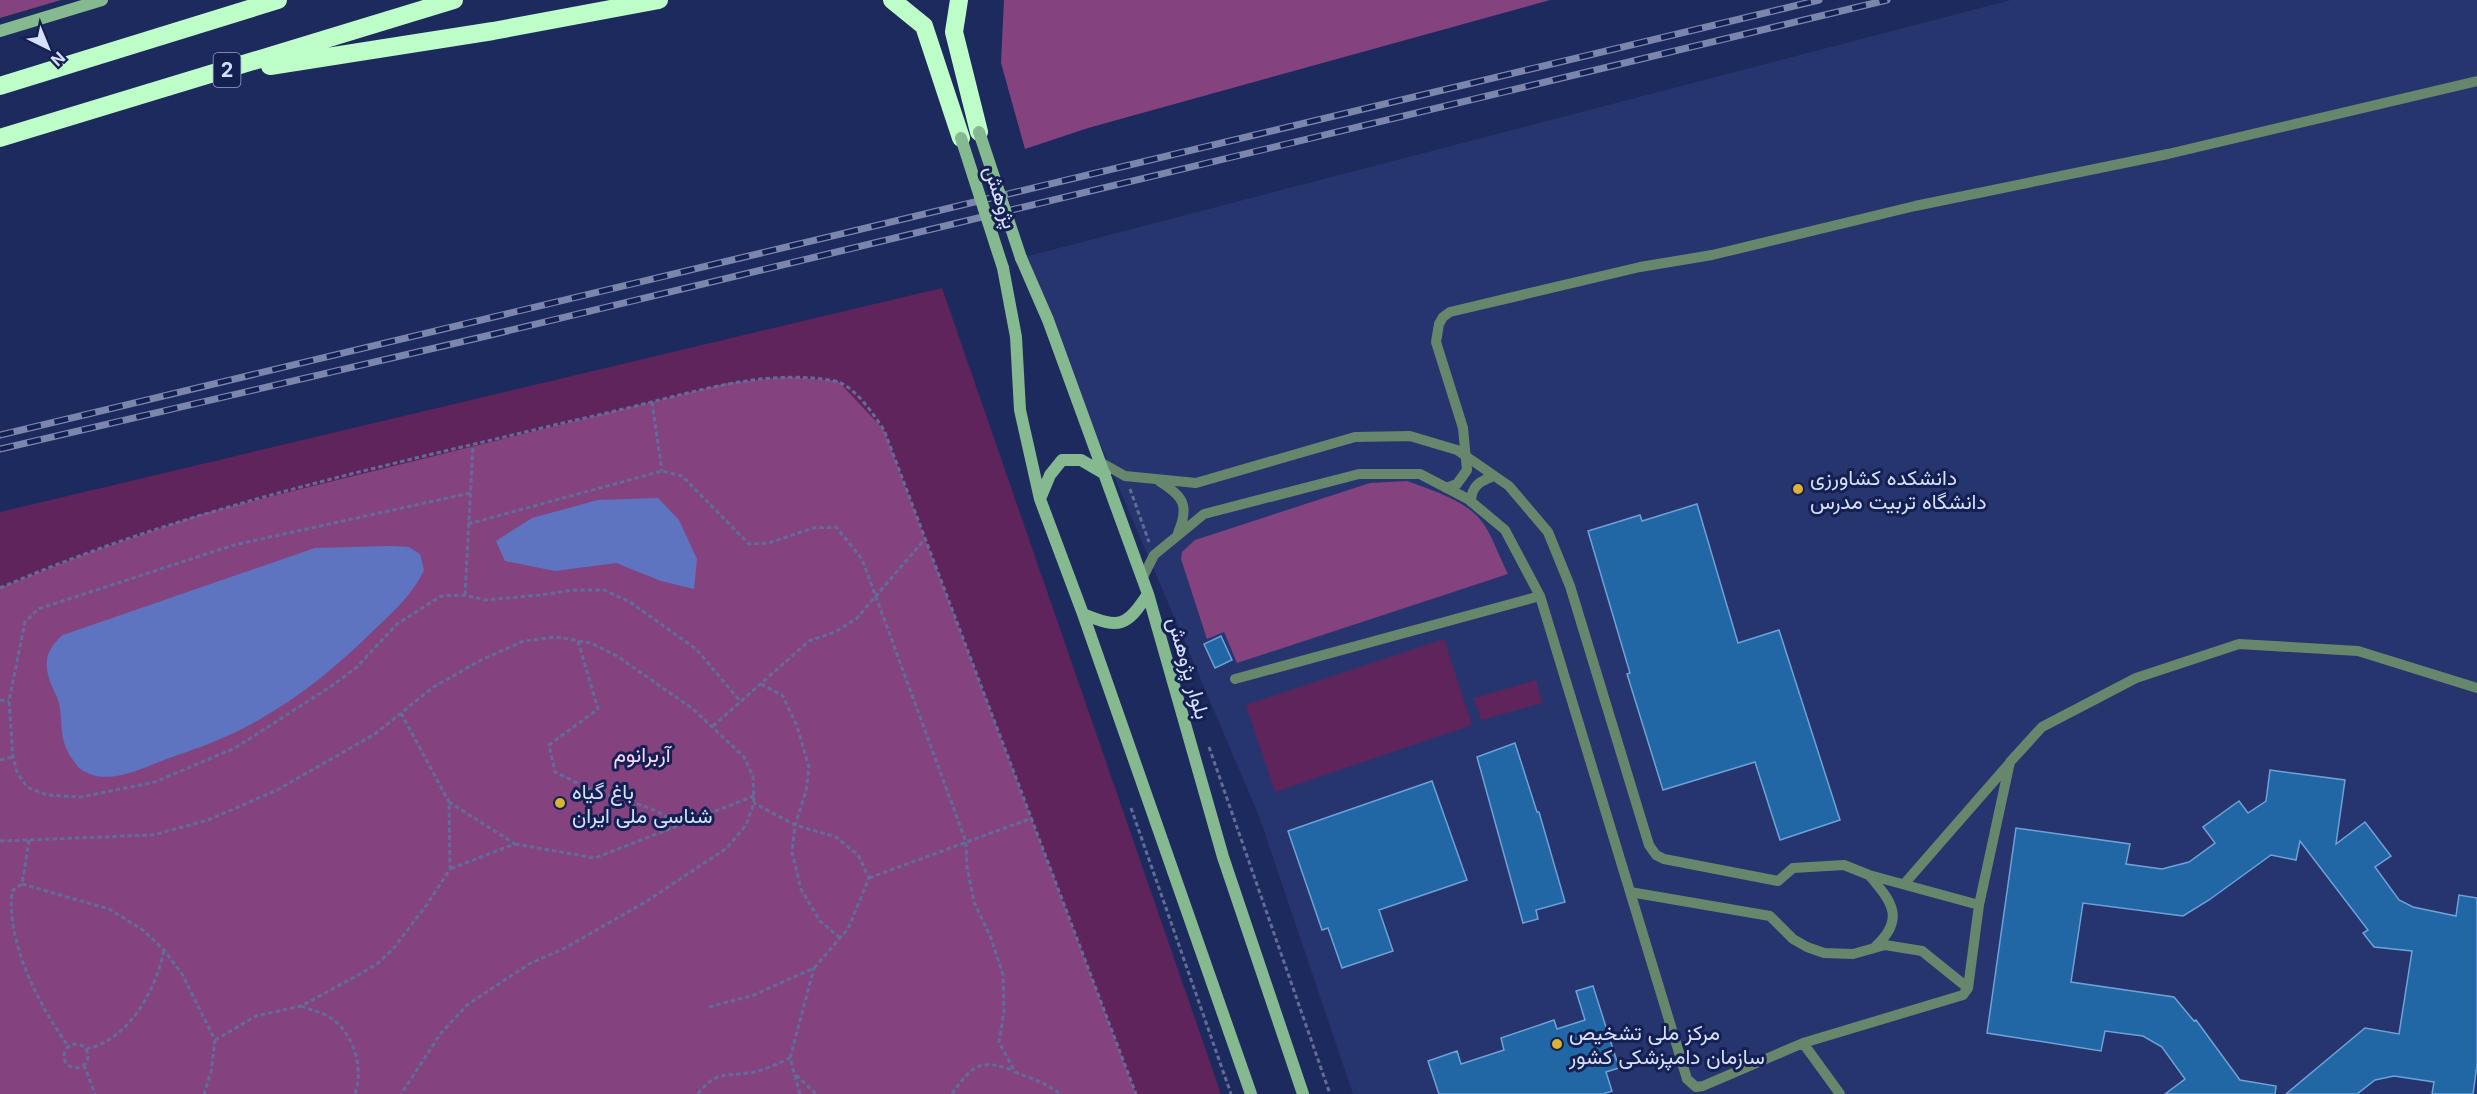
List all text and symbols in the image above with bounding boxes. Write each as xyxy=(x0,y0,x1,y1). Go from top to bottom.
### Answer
north arrow xyxy=(18,18,78,78)
text: N xyxy=(47,47,70,70)
road number: 2 xyxy=(214,53,240,87)
street label: پژوهش xyxy=(977,162,1023,232)
place label: دانشکده کشاورزی دانشگاه تربیت مدرس xyxy=(1810,465,1987,515)
marker: دانشکده کشاورزی دانشگاه تربیت مدرس xyxy=(1791,482,1805,496)
street label: بلوار پژوهش xyxy=(1161,614,1216,723)
park label: آربرانوم xyxy=(613,742,673,769)
place label: باغ گیاه‌ شناسی ملی ایران xyxy=(572,779,713,829)
marker: باغ گیاه‌ شناسی ملی ایران xyxy=(553,796,567,810)
place label: مرکز ملی تشخیص سازمان دامپزشکی کشور xyxy=(1568,1020,1765,1071)
marker: مرکز ملی تشخیص سازمان دامپزشکی کشور xyxy=(1550,1037,1564,1051)

